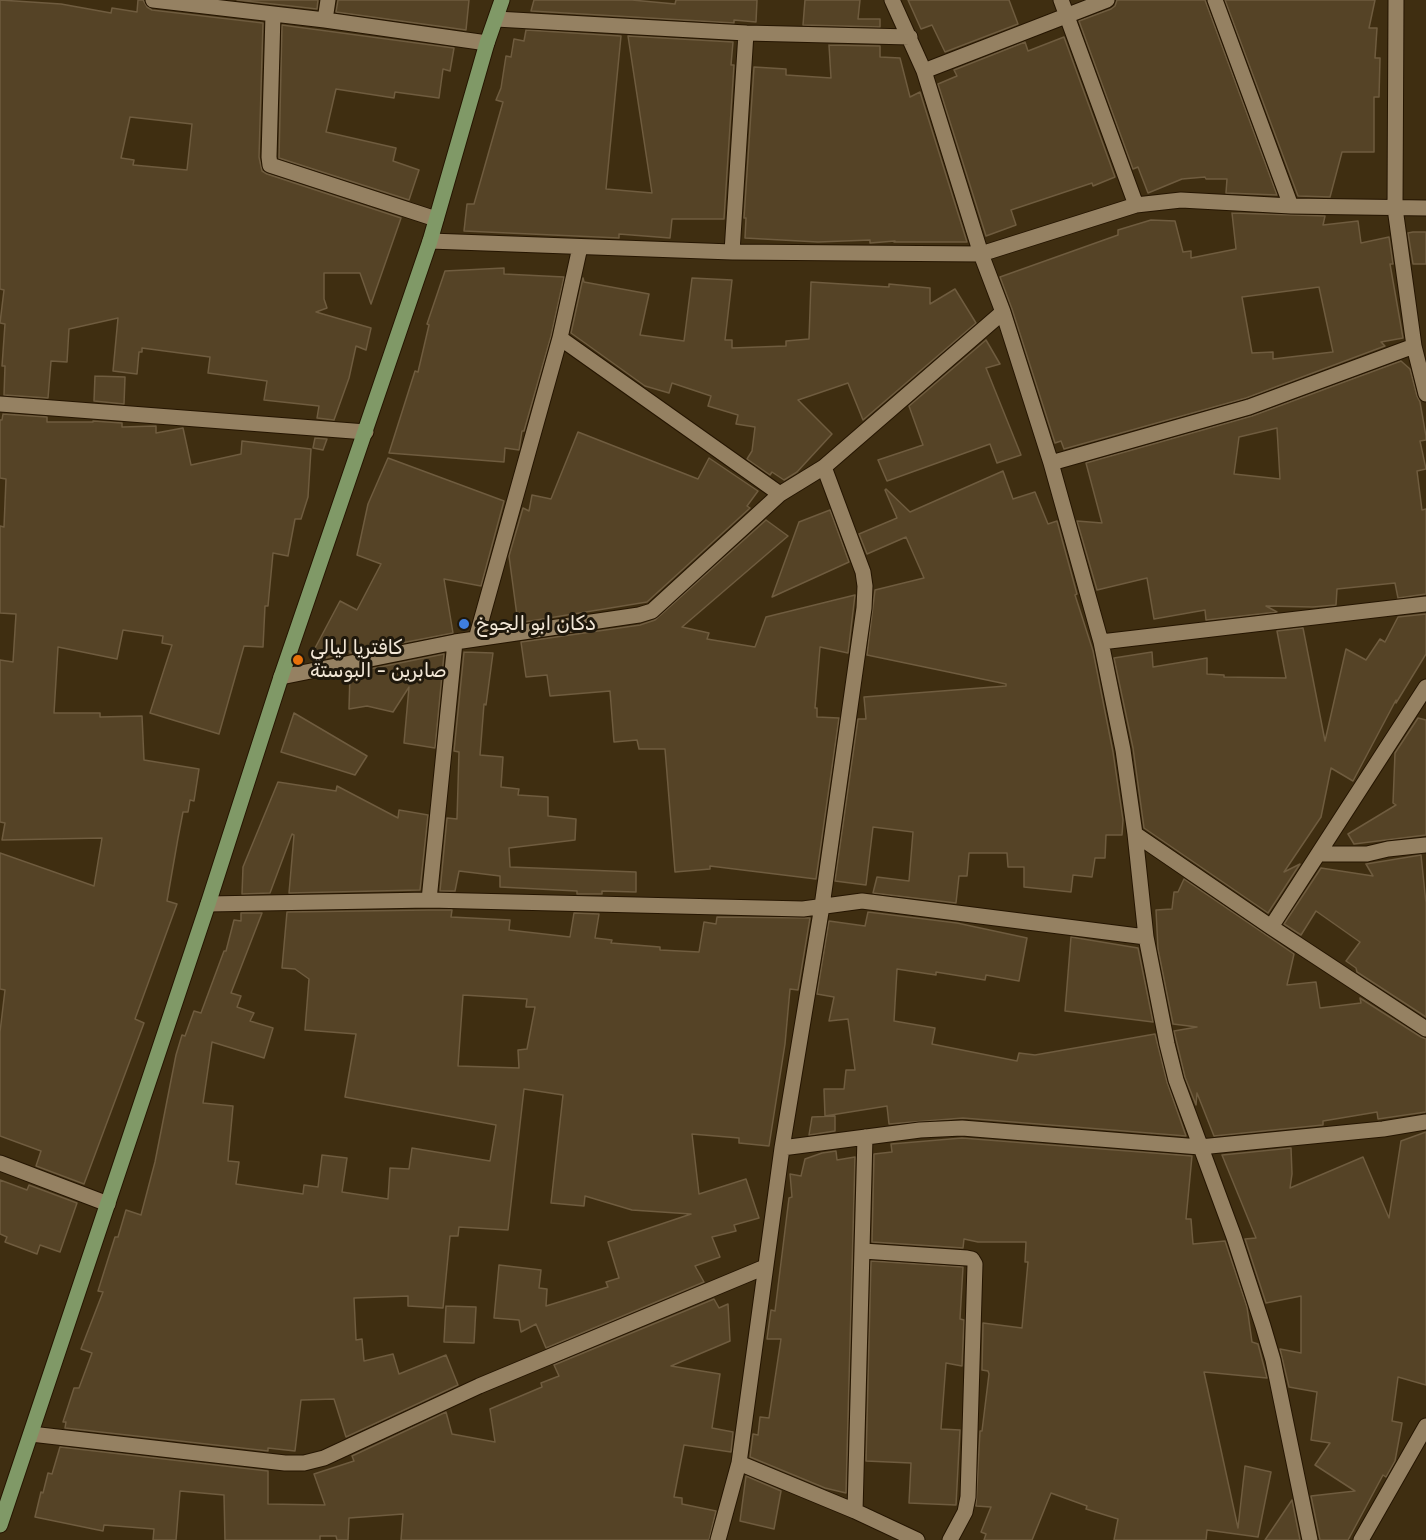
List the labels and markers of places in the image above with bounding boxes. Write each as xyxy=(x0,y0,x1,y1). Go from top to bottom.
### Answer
place label: دكان ابو الجوخ xyxy=(476,612,596,636)
marker: دكان ابو الجوخ xyxy=(457,617,471,631)
place label: كافتريا ليالي صابرين - البوستة xyxy=(310,636,447,683)
marker: كافتريا ليالي صابرين - البوستة xyxy=(291,653,305,667)

